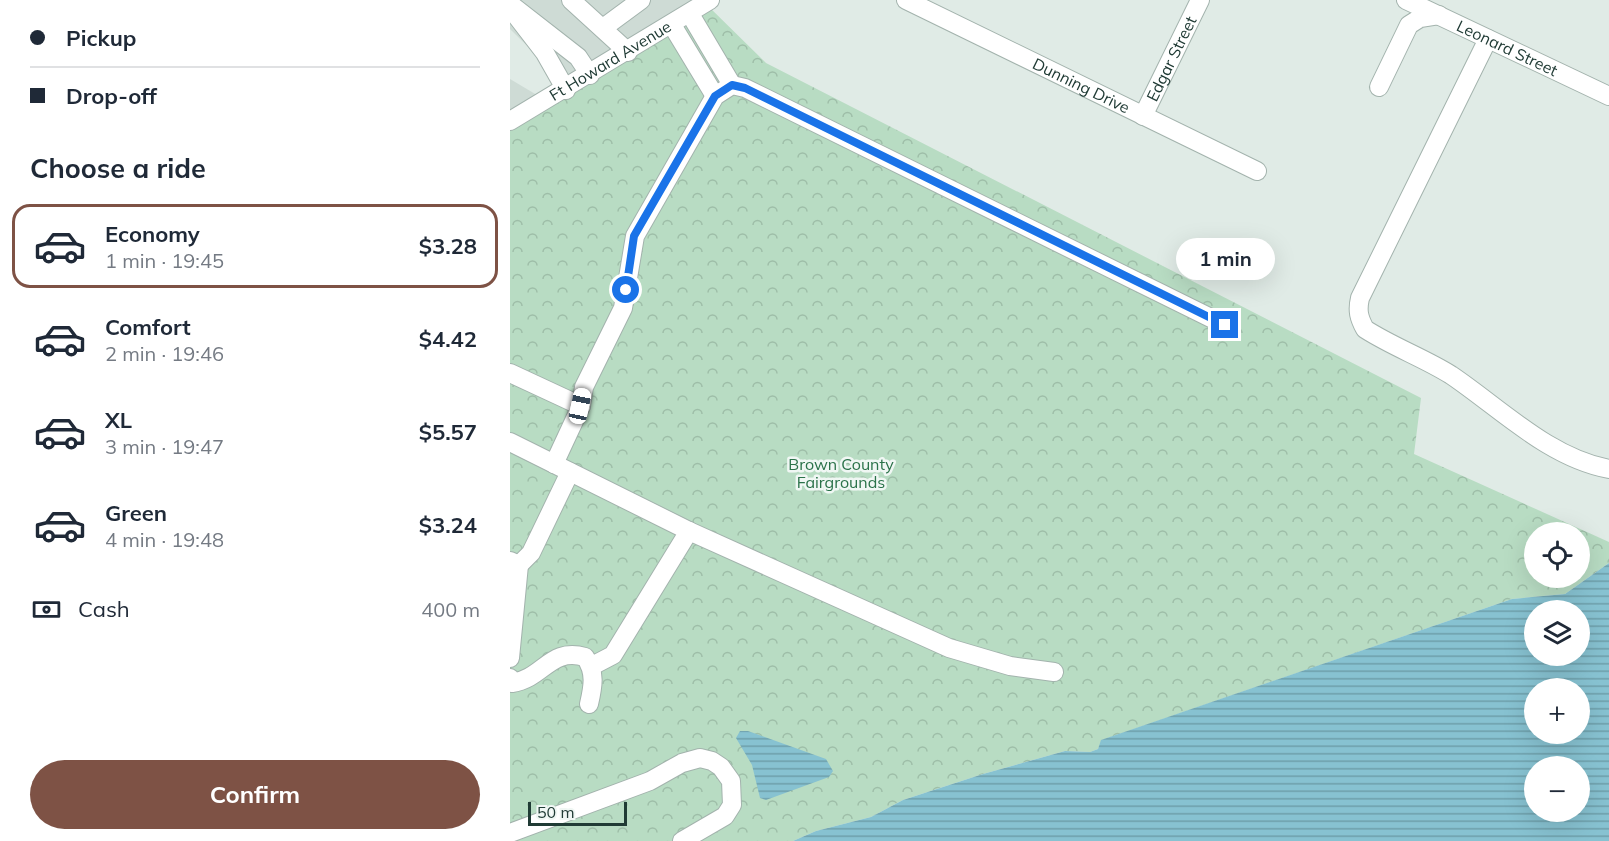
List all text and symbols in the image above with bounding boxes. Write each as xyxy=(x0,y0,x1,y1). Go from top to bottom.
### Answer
street label: Edgar Street xyxy=(1142,12,1201,104)
street label: Leonard Street xyxy=(1454,15,1561,80)
street label: Ft Howard Avenue xyxy=(546,16,675,105)
text: Pickup xyxy=(66,24,136,52)
street label: Dunning Drive xyxy=(1029,53,1133,118)
text: Drop-off xyxy=(66,82,157,110)
text: Choose a ride xyxy=(30,151,206,185)
icon: car xyxy=(33,219,87,273)
text: Economy xyxy=(105,220,200,248)
text: $3.28 xyxy=(419,232,477,260)
callout: 1 min xyxy=(1176,238,1274,280)
text: 1 min xyxy=(1199,246,1252,271)
text: 1 min · 19:45 xyxy=(105,248,224,273)
route start xyxy=(612,276,639,303)
route end xyxy=(1211,311,1238,338)
icon: car xyxy=(33,312,87,366)
text: Comfort xyxy=(105,313,191,341)
text: $4.42 xyxy=(419,325,477,353)
text: 2 min · 19:46 xyxy=(105,341,224,366)
car xyxy=(567,387,593,425)
icon: car xyxy=(33,405,87,459)
text: XL xyxy=(105,406,132,434)
text: $5.57 xyxy=(419,418,477,446)
text: 3 min · 19:47 xyxy=(105,434,224,459)
park label: Brown County Fairgrounds xyxy=(788,454,894,492)
icon: car xyxy=(33,498,87,552)
text: Green xyxy=(105,499,167,527)
text: $3.24 xyxy=(419,511,477,539)
map controls xyxy=(1524,522,1590,822)
button: locate xyxy=(1524,522,1590,588)
text: 4 min · 19:48 xyxy=(105,527,224,552)
icon: cash xyxy=(30,593,63,626)
text: Cash xyxy=(78,595,130,623)
text: 400 m xyxy=(421,597,480,622)
button: layers xyxy=(1524,600,1590,666)
button: + xyxy=(1524,678,1590,744)
button: − xyxy=(1524,756,1590,822)
button: Confirm xyxy=(30,760,480,829)
scale bar xyxy=(528,799,627,826)
text: 50 m xyxy=(537,802,574,822)

